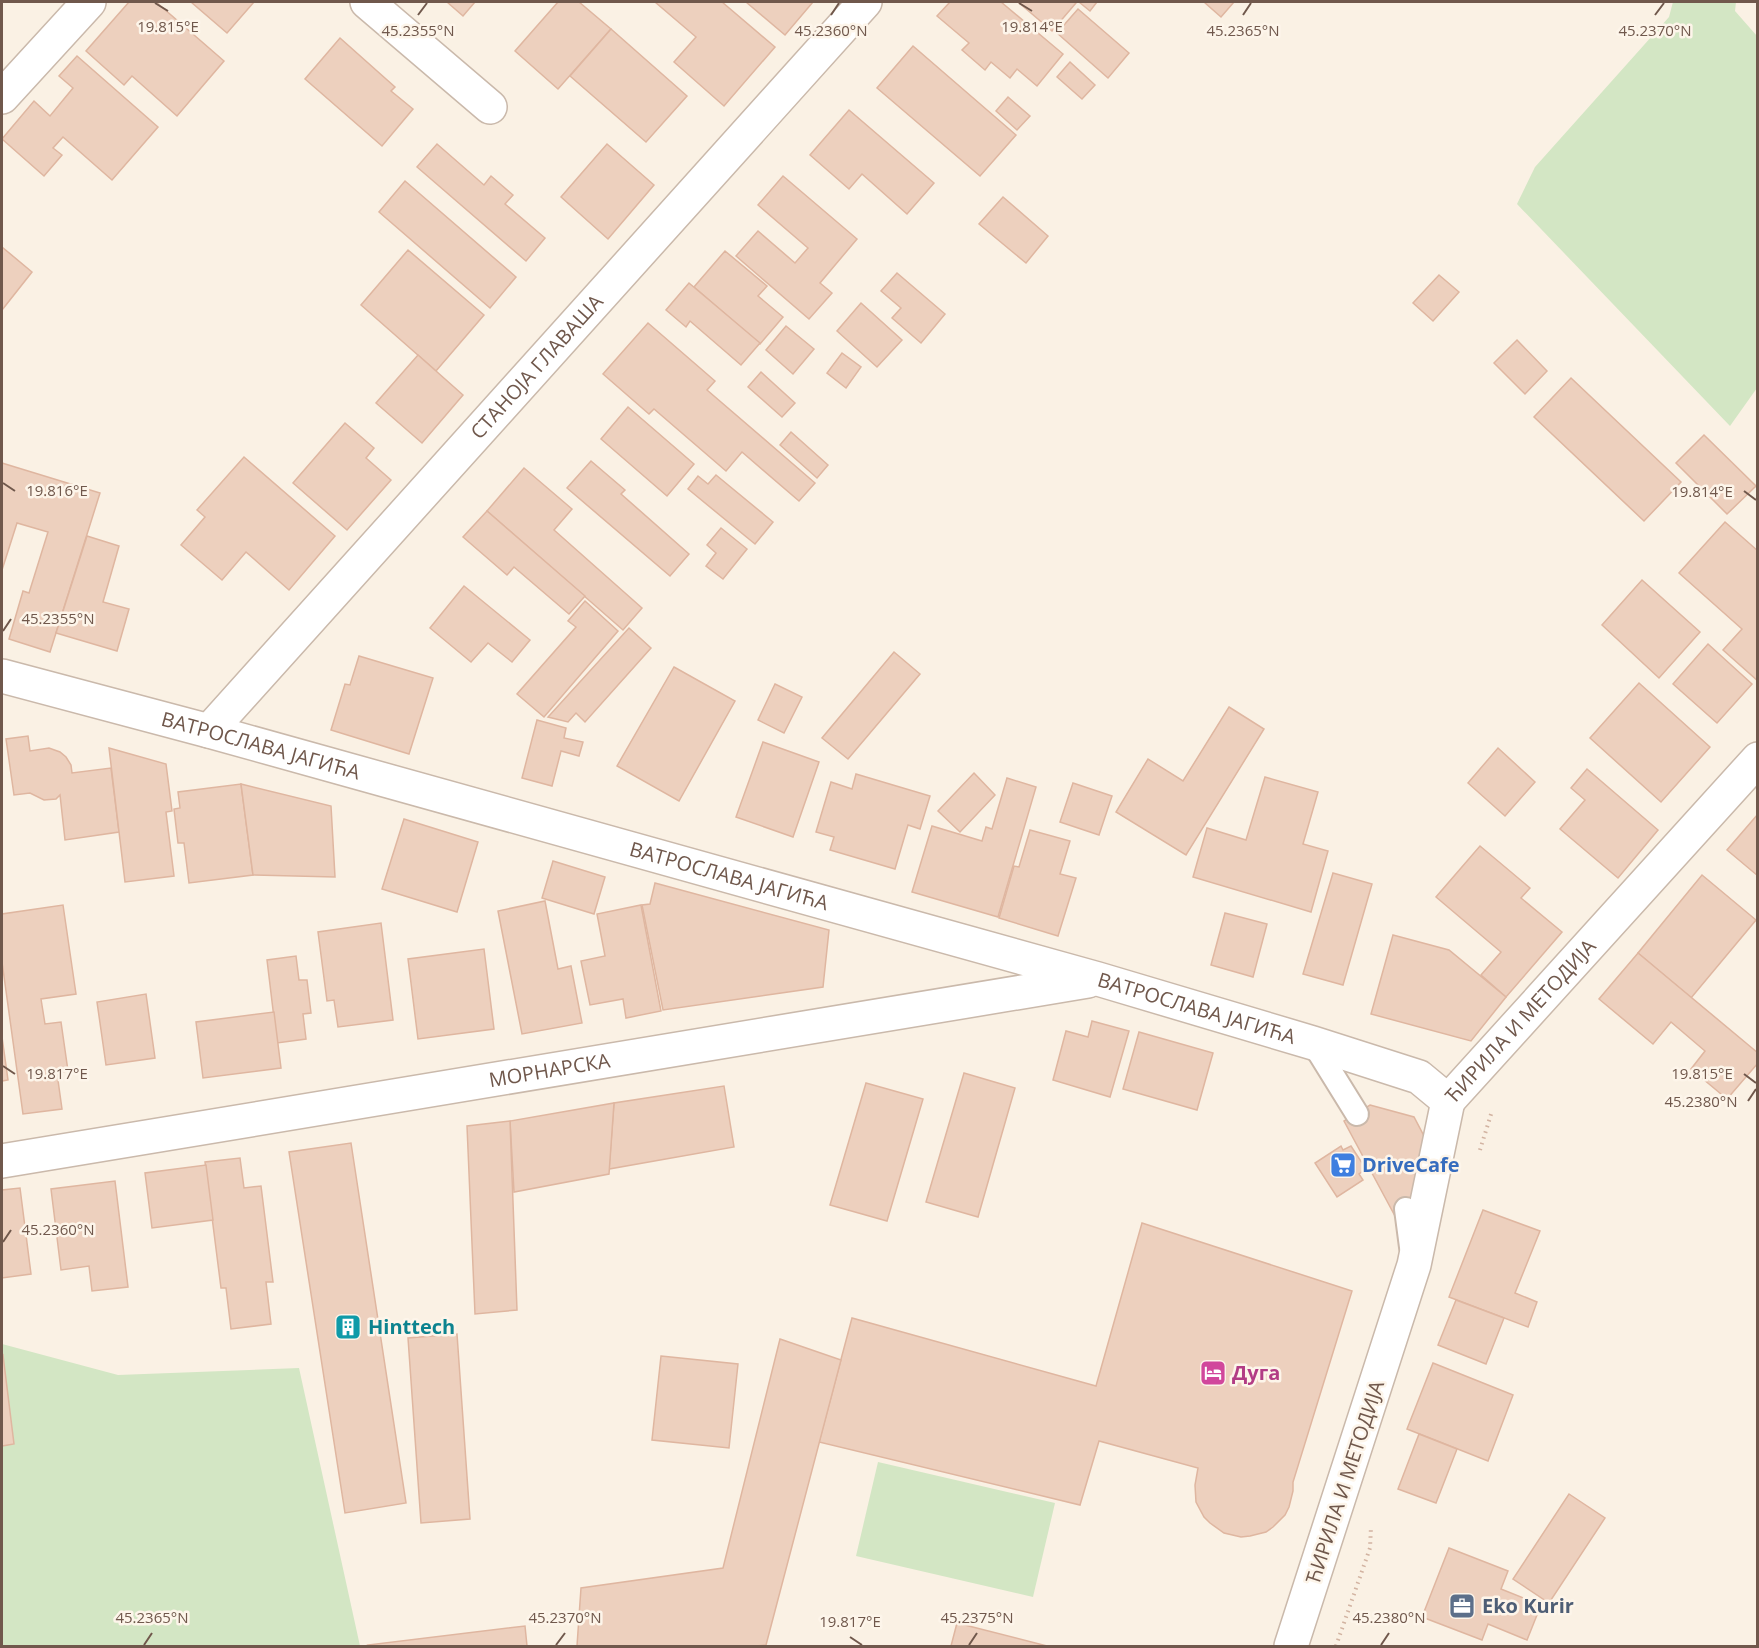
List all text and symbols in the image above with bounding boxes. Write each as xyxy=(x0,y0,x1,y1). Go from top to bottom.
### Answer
text: 19.815°E xyxy=(137,16,199,36)
text: 19.814°E xyxy=(1001,16,1063,36)
text: 45.2355°N xyxy=(381,20,455,40)
text: 45.2360°N xyxy=(794,20,868,40)
text: 45.2365°N xyxy=(1206,20,1280,40)
text: 45.2370°N xyxy=(1618,20,1692,40)
street label: СТАНОЈА ГЛАВАША xyxy=(464,288,609,445)
text: 19.816°E xyxy=(26,480,88,500)
text: 19.814°E xyxy=(1671,481,1733,501)
text: 45.2355°N xyxy=(21,608,95,628)
street label: ВАТРОСЛАВА ЈАГИЋА xyxy=(158,705,364,786)
street label: ВАТРОСЛАВА ЈАГИЋА xyxy=(627,835,832,916)
street label: ЋИРИЛА И МЕТОДИЈА xyxy=(1439,933,1602,1108)
street label: ВАТРОСЛАВА ЈАГИЋА xyxy=(1095,966,1299,1050)
street label: МОРНАРСКА xyxy=(487,1046,612,1093)
text: 19.817°E xyxy=(26,1063,88,1083)
text: 19.815°E xyxy=(1671,1063,1733,1083)
text: 45.2380°N xyxy=(1664,1091,1738,1111)
supermarket icon: DriveCafe xyxy=(1328,1150,1358,1180)
place label: DriveCafe xyxy=(1362,1151,1460,1178)
text: 45.2360°N xyxy=(21,1219,95,1239)
building icon: Hinttech xyxy=(333,1312,363,1342)
place label: Hinttech xyxy=(368,1313,455,1340)
hotel icon: Дуга xyxy=(1198,1358,1228,1388)
place label: Дуга xyxy=(1232,1359,1280,1386)
street label: ЋИРИЛА И МЕТОДИЈА xyxy=(1299,1377,1390,1587)
office icon: Eko Kurir xyxy=(1447,1591,1477,1621)
place label: Eko Kurir xyxy=(1482,1592,1574,1619)
text: 45.2365°N xyxy=(115,1607,189,1627)
text: 45.2370°N xyxy=(528,1607,602,1627)
text: 45.2375°N xyxy=(940,1607,1014,1627)
text: 45.2380°N xyxy=(1352,1607,1426,1627)
text: 19.817°E xyxy=(819,1611,881,1631)

